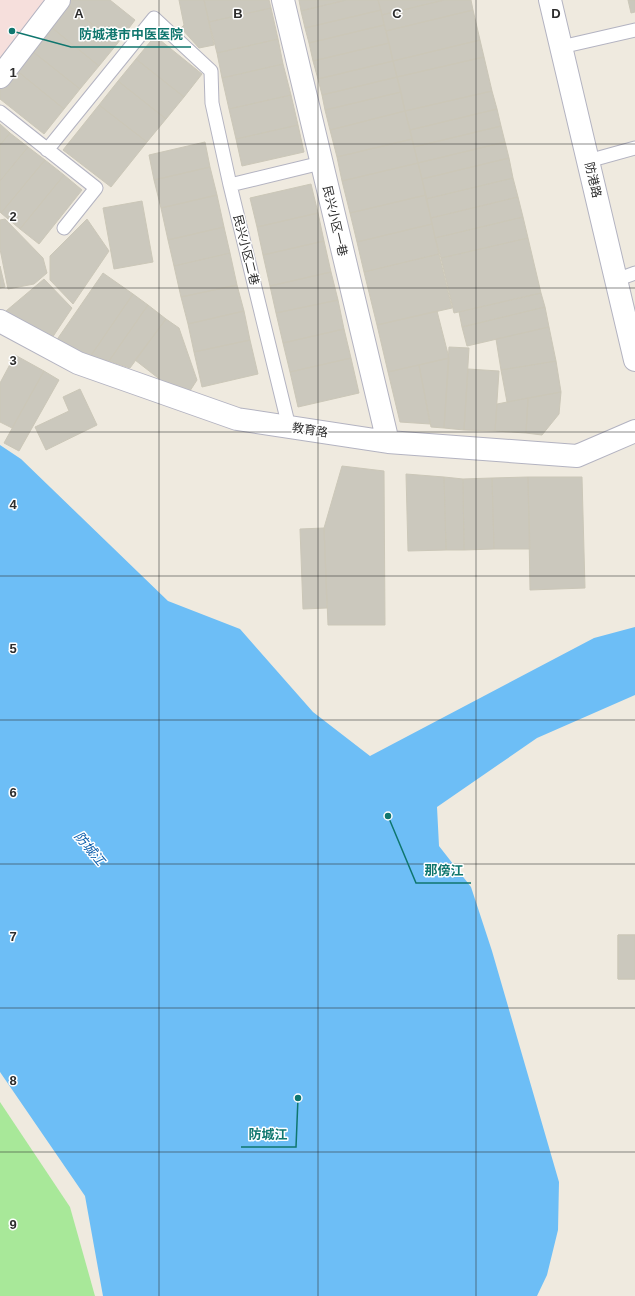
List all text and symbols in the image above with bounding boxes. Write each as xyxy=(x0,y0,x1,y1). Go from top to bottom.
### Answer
text: A xyxy=(74,6,84,21)
text: B xyxy=(233,6,243,21)
text: C xyxy=(392,6,402,21)
text: D xyxy=(551,6,561,21)
callout: 防城港市中医医院 xyxy=(71,22,191,47)
text: 防城港市中医医院 xyxy=(79,27,183,42)
text: 1 xyxy=(9,65,17,80)
street label: 防港路 xyxy=(582,161,604,199)
street label: 民兴小区一巷 xyxy=(320,184,350,258)
text: 2 xyxy=(9,209,17,224)
street label: 民兴小区二巷 xyxy=(230,213,262,287)
text: 3 xyxy=(9,353,17,368)
street label: 教育路 xyxy=(291,420,329,440)
text: 4 xyxy=(9,497,17,512)
text: 5 xyxy=(9,641,17,656)
text: 6 xyxy=(9,785,17,800)
water label: 防城江 xyxy=(71,829,109,870)
callout: 那傍江 xyxy=(416,858,471,883)
text: 那傍江 xyxy=(424,863,464,878)
text: 7 xyxy=(9,929,17,944)
text: 8 xyxy=(9,1073,17,1088)
callout: 防城江 xyxy=(241,1122,296,1147)
text: 防城江 xyxy=(248,1127,288,1142)
text: 9 xyxy=(9,1217,17,1232)

